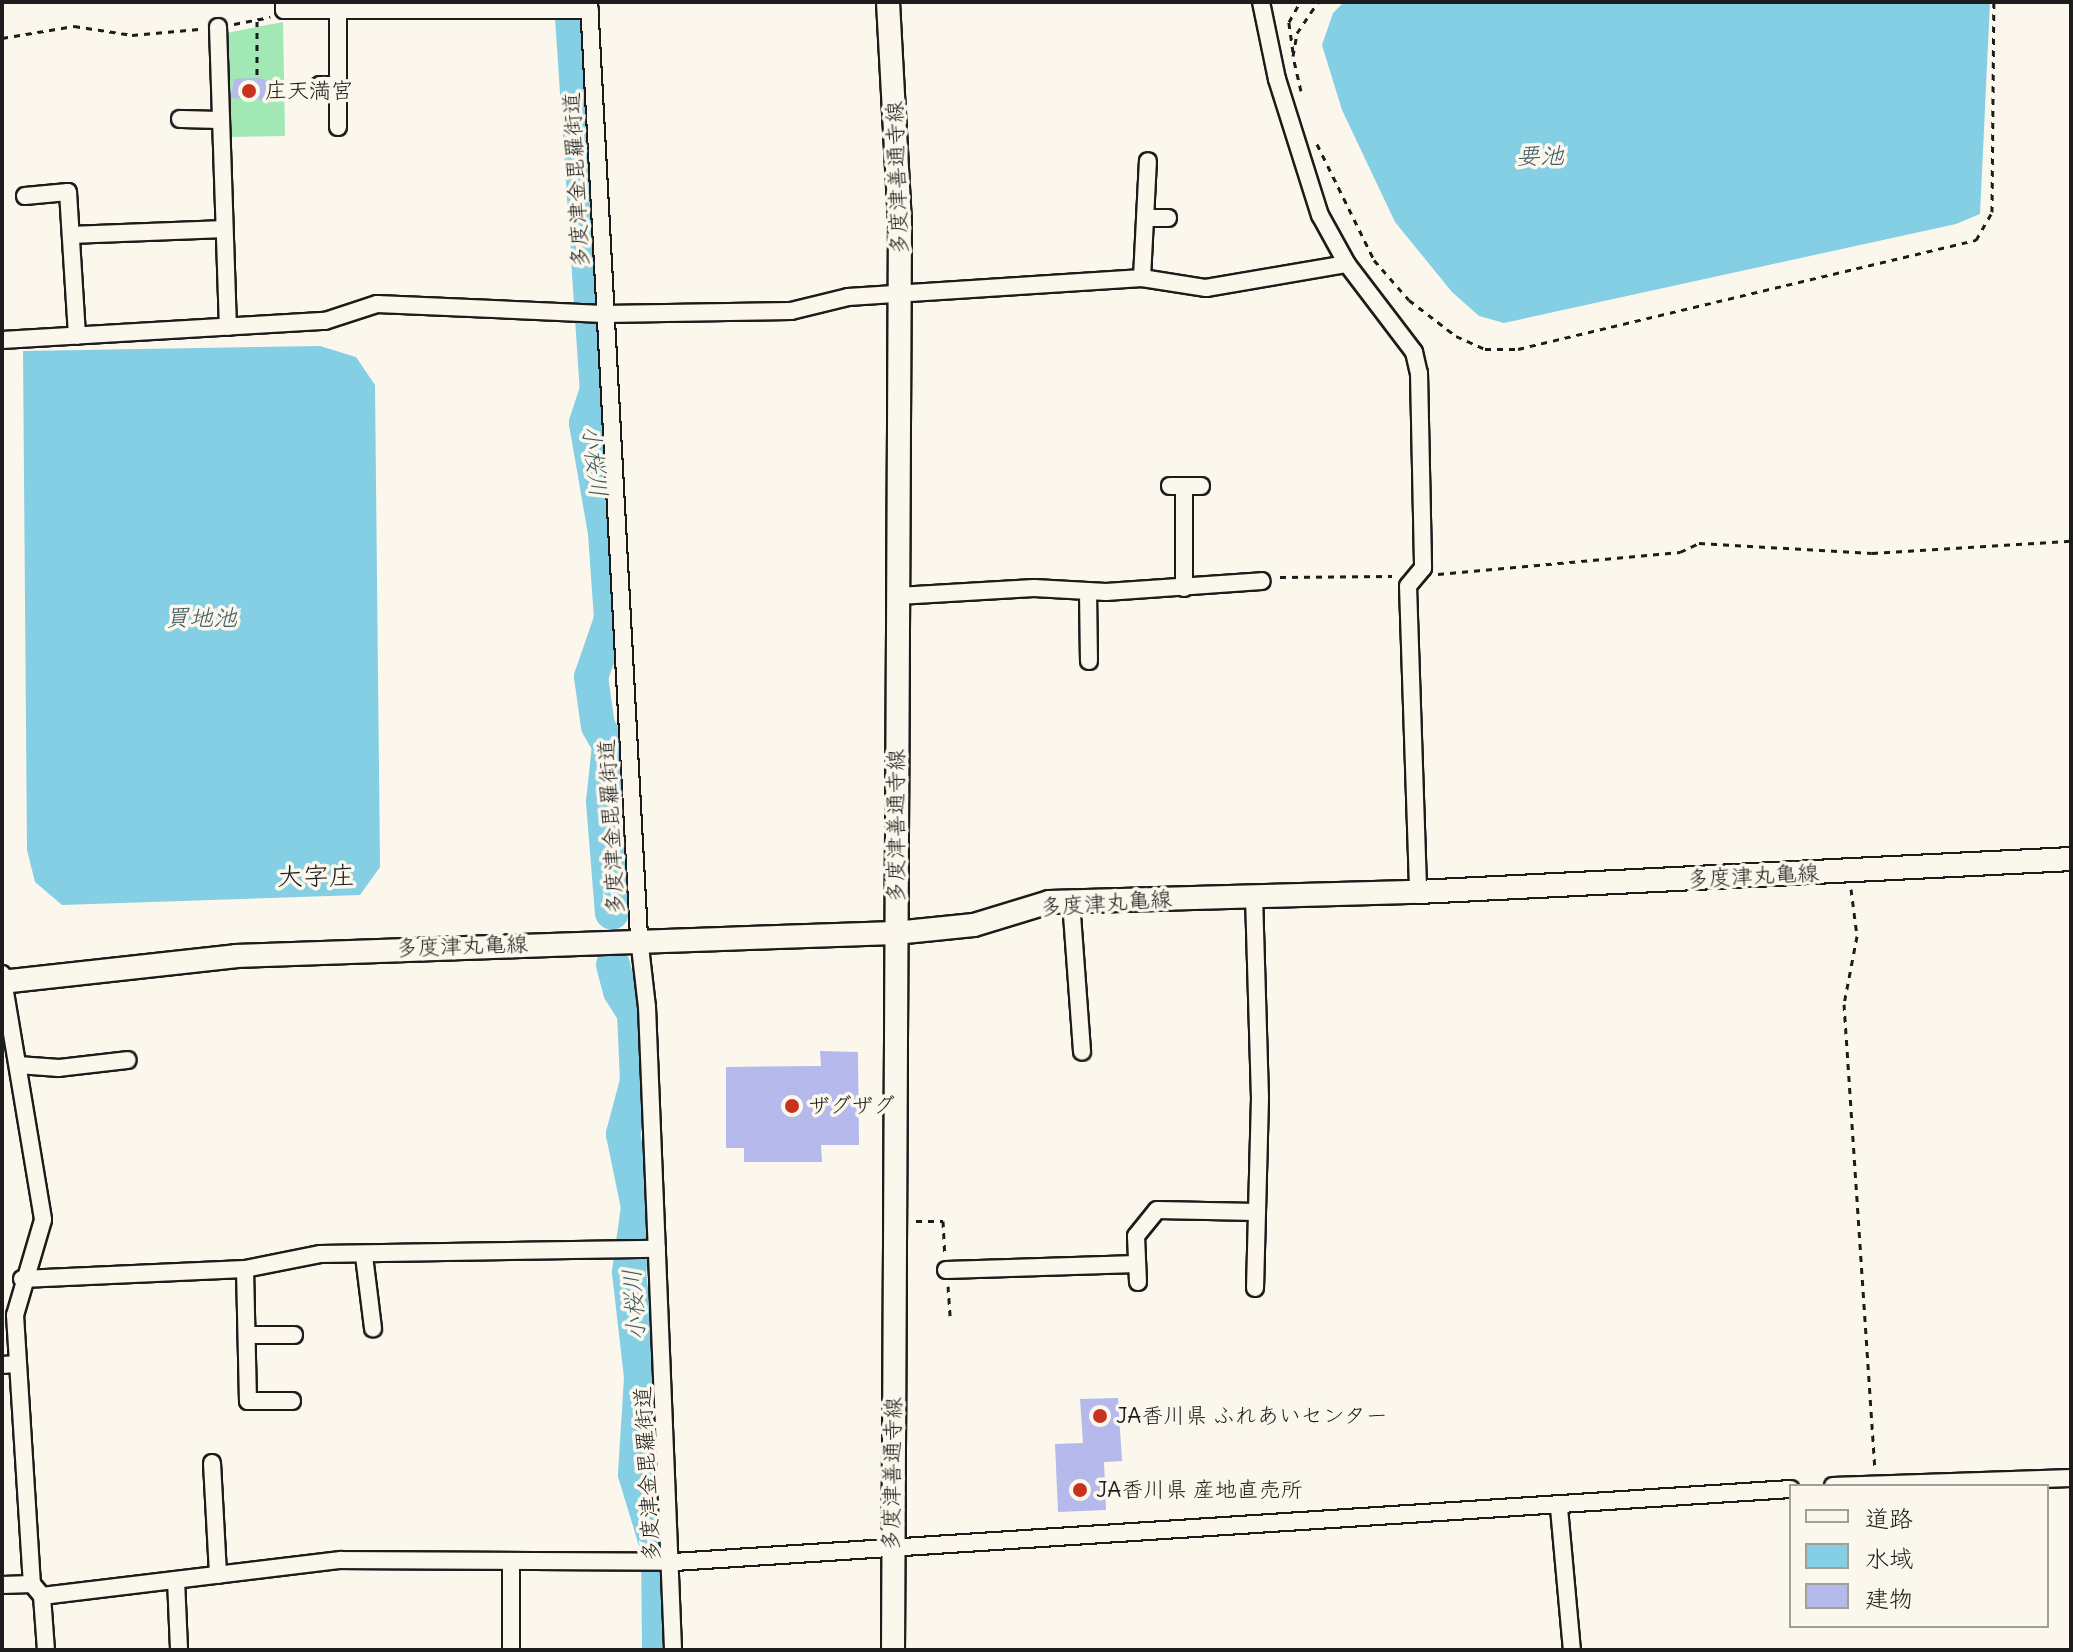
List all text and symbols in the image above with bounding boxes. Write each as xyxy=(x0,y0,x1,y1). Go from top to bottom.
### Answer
place label: 庄天満宮 xyxy=(265,78,353,104)
marker: 庄天満宮 xyxy=(240,82,258,100)
street label: 多度津金毘羅街道 xyxy=(558,91,594,269)
street label: 多度津善通寺線 xyxy=(881,101,913,255)
water label: 要池 xyxy=(1516,142,1564,170)
water label: 小桜川 xyxy=(576,424,614,498)
water label: 買地池 xyxy=(165,604,237,632)
street label: 多度津金毘羅街道 xyxy=(593,738,629,916)
street label: 多度津善通寺線 xyxy=(883,749,909,903)
street label: 多度津丸亀線 xyxy=(1686,859,1820,893)
district label: 大字庄 xyxy=(277,860,355,892)
street label: 多度津丸亀線 xyxy=(1039,885,1173,921)
street label: 多度津丸亀線 xyxy=(396,931,528,961)
place label: ザグザグ xyxy=(808,1093,896,1119)
marker: ザグザグ xyxy=(783,1097,801,1115)
water label: 小桜川 xyxy=(617,1268,651,1342)
street label: 多度津金毘羅街道 xyxy=(629,1385,665,1563)
street label: 多度津善通寺線 xyxy=(877,1397,907,1551)
place label: JA香川県 ふれあいセンター xyxy=(1116,1403,1389,1429)
marker: JA香川県 ふれあいセンター xyxy=(1091,1407,1109,1425)
place label: JA香川県 産地直売所 xyxy=(1096,1477,1303,1503)
marker: JA香川県 産地直売所 xyxy=(1071,1481,1089,1499)
legend xyxy=(1789,1484,2049,1628)
text: 道路 xyxy=(1865,1503,1913,1533)
text: 水域 xyxy=(1865,1543,1913,1573)
text: 建物 xyxy=(1865,1583,1913,1613)

